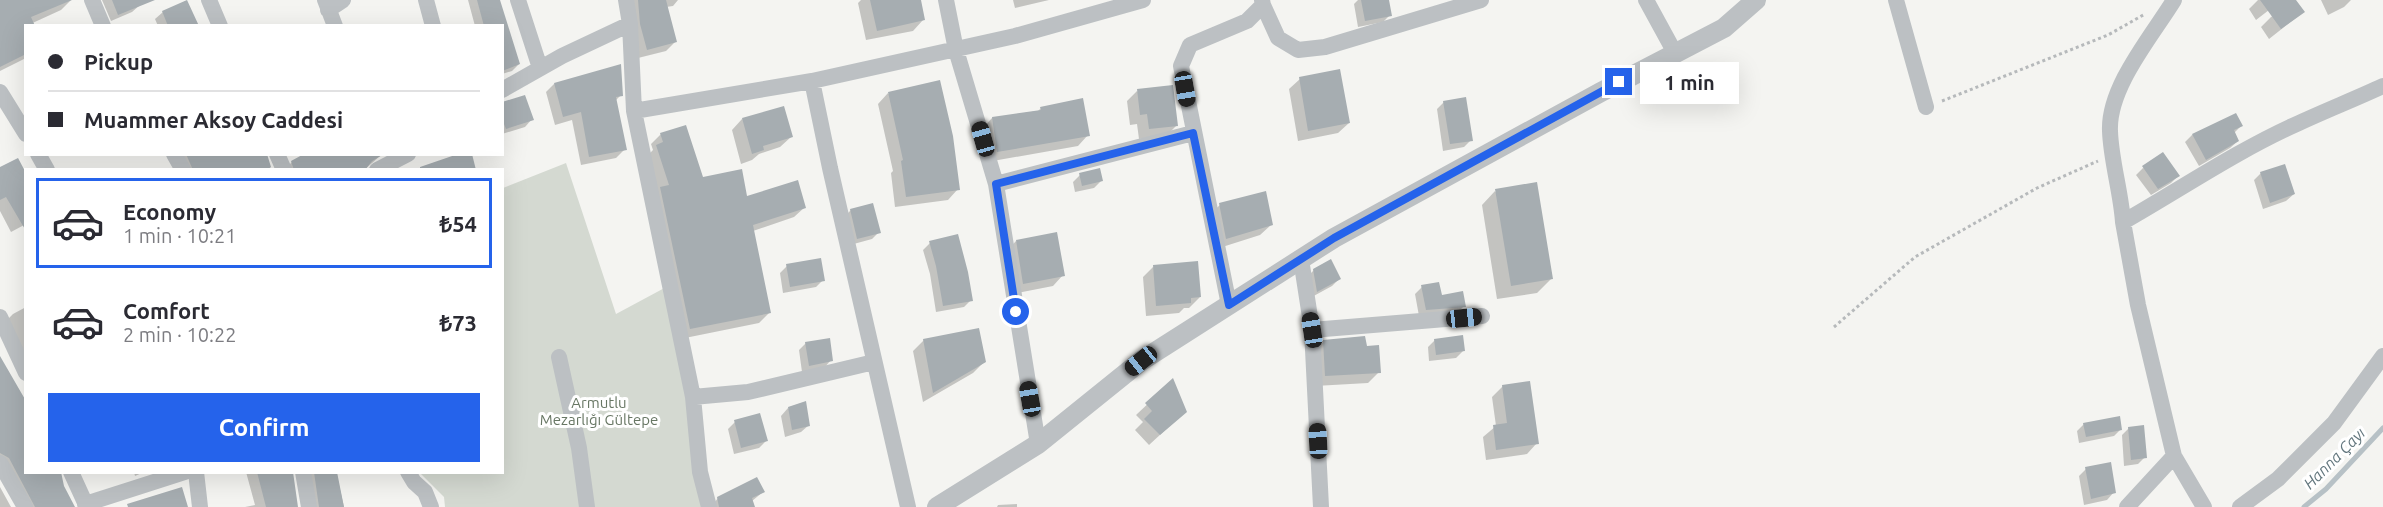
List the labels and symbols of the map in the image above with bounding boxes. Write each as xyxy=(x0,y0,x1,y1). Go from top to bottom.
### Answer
callout: 1 min xyxy=(1640,61,1739,103)
route end xyxy=(1605,68,1632,95)
car xyxy=(1173,70,1197,108)
car xyxy=(969,119,997,159)
route start xyxy=(1002,298,1029,325)
car xyxy=(1445,307,1483,329)
car xyxy=(1300,311,1324,349)
car xyxy=(1121,343,1161,379)
car xyxy=(1018,380,1042,418)
park label: Armutlu Mezarlığı Gültepe xyxy=(540,394,658,428)
car xyxy=(1308,423,1328,459)
water label: Hanna Çayı xyxy=(2300,424,2368,492)

